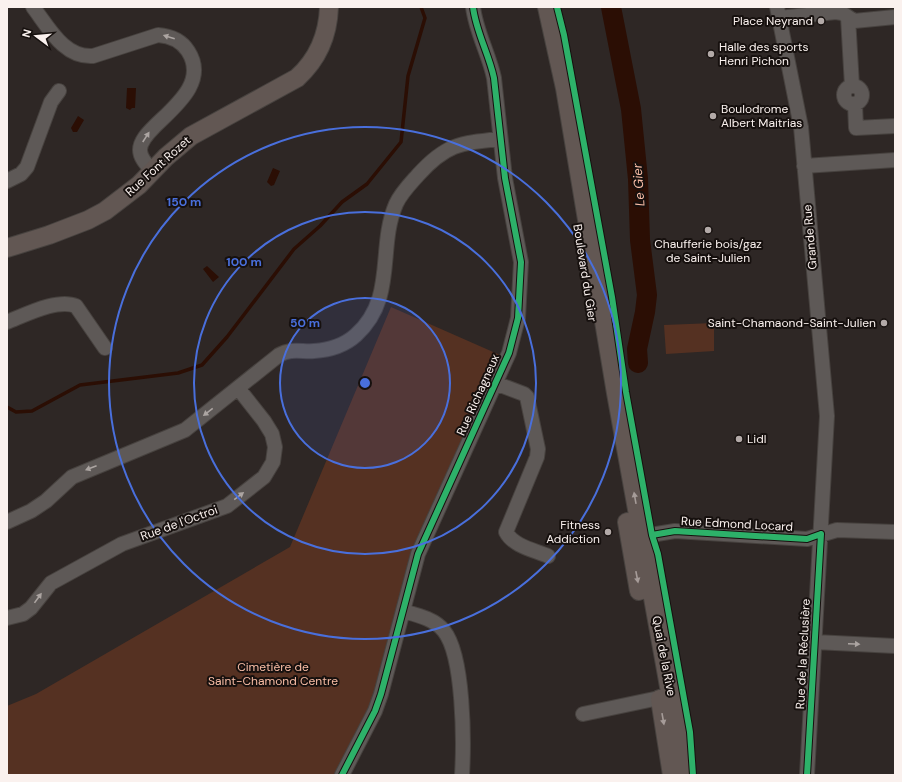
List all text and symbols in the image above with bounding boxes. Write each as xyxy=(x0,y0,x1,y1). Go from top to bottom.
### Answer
place label: Place Neyrand xyxy=(733,13,813,29)
north arrow xyxy=(16,16,56,56)
marker: Place Neyrand xyxy=(816,16,826,26)
text: N xyxy=(19,27,34,39)
one-way arrow xyxy=(163,34,175,40)
place label: Halle des sports Henri Pichon xyxy=(719,39,808,69)
marker: Halle des sports Henri Pichon xyxy=(706,49,716,59)
place label: Boulodrome Albert Maitrias xyxy=(721,101,802,131)
marker: Boulodrome Albert Maitrias xyxy=(708,111,718,121)
street label: Rue Font Rozet xyxy=(122,132,194,200)
one-way arrow xyxy=(142,132,150,143)
water label: Le Gier xyxy=(628,162,648,207)
text: 150 m xyxy=(167,194,201,210)
street label: Grande Rue xyxy=(799,204,821,270)
street label: Boulevard du Gier xyxy=(569,223,601,324)
marker: Chaufferie bois/gaz de Saint-Julien xyxy=(703,225,713,235)
place label: Chaufferie bois/gaz de Saint-Julien xyxy=(654,236,762,266)
text: 100 m xyxy=(226,254,262,270)
text: 50 m xyxy=(290,315,320,331)
place label: Saint-Chamaond-Saint-Julien xyxy=(708,315,876,331)
marker: Saint-Chamaond-Saint-Julien xyxy=(879,318,889,328)
street label: Rue Richagneux xyxy=(453,352,503,438)
centre of rings xyxy=(358,376,372,390)
one-way arrow xyxy=(202,408,213,416)
place label: Lidl xyxy=(747,431,766,447)
marker: Lidl xyxy=(734,434,744,444)
one-way arrow xyxy=(85,466,97,472)
one-way arrow xyxy=(234,492,245,500)
one-way arrow xyxy=(632,492,638,504)
street label: Rue de l'Octroi xyxy=(138,502,220,544)
street label: Rue Edmond Locard xyxy=(681,513,793,535)
place label: Fitness Addiction xyxy=(546,517,600,547)
marker: Fitness Addiction xyxy=(603,527,613,537)
one-way arrow xyxy=(634,571,640,583)
one-way arrow xyxy=(34,593,42,604)
street label: Rue de la Réclusière xyxy=(792,598,814,710)
street label: Quai de la Rive xyxy=(648,614,680,698)
one-way arrow xyxy=(848,641,860,648)
park label: Cimetière de Saint-Chamond Centre xyxy=(208,659,338,689)
one-way arrow xyxy=(660,713,666,725)

